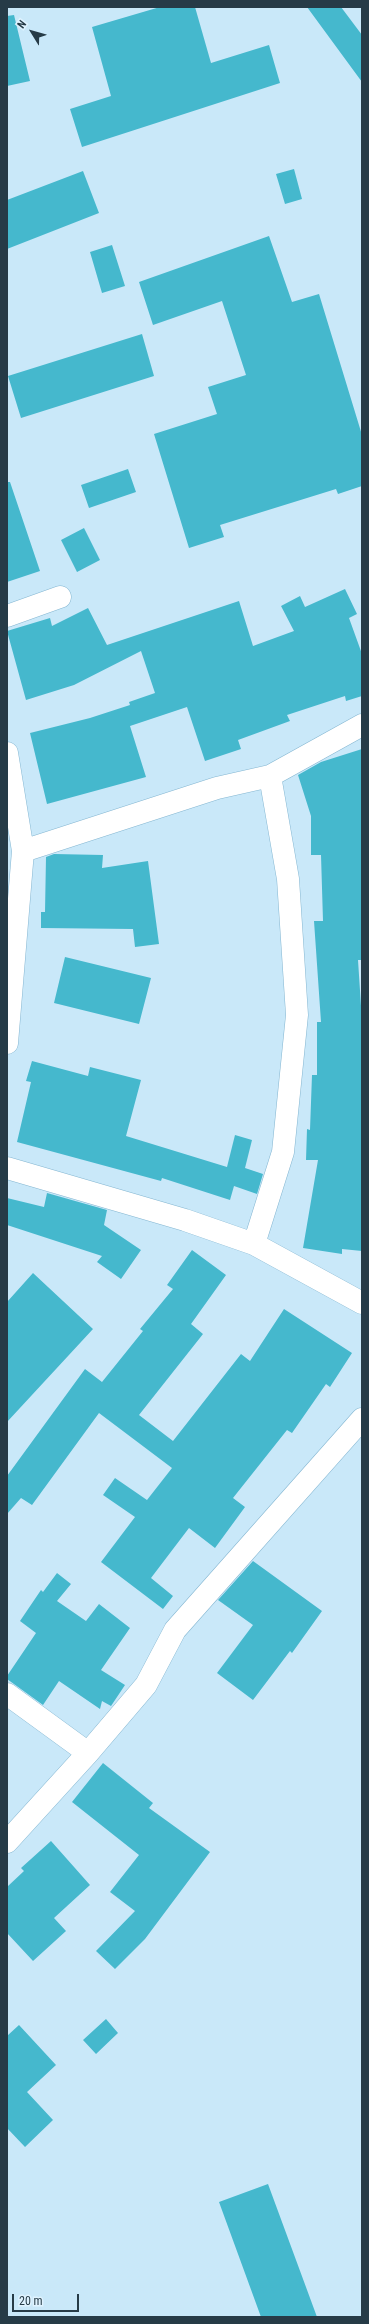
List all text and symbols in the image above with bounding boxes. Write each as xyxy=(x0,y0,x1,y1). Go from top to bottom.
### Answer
north arrow xyxy=(12,12,52,52)
text: N xyxy=(15,18,29,31)
scale bar xyxy=(14,2286,81,2312)
text: 20 m xyxy=(19,2294,43,2308)

